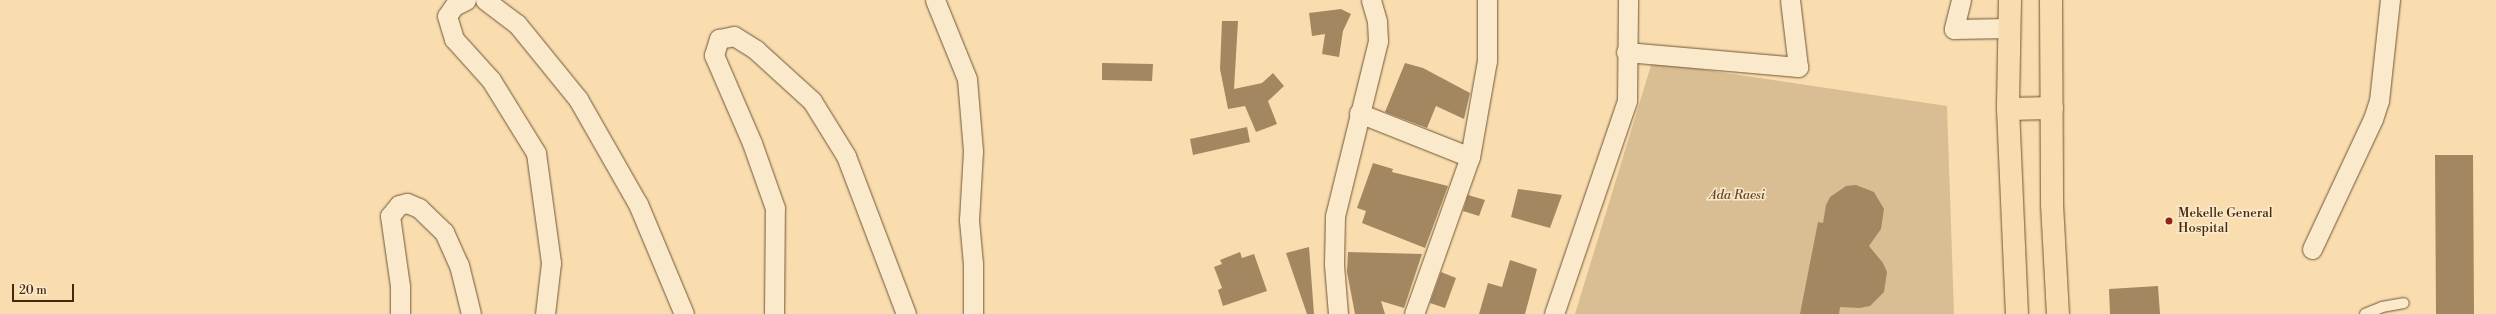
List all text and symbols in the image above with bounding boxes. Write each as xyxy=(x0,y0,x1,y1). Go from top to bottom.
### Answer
park label: Ada Raesi xyxy=(1709,187,1765,203)
place label: Mekelle General Hospital xyxy=(2178,206,2273,237)
marker: Mekelle General Hospital xyxy=(2163,215,2175,227)
scale bar xyxy=(14,276,76,302)
text: 20 m xyxy=(19,283,47,298)

